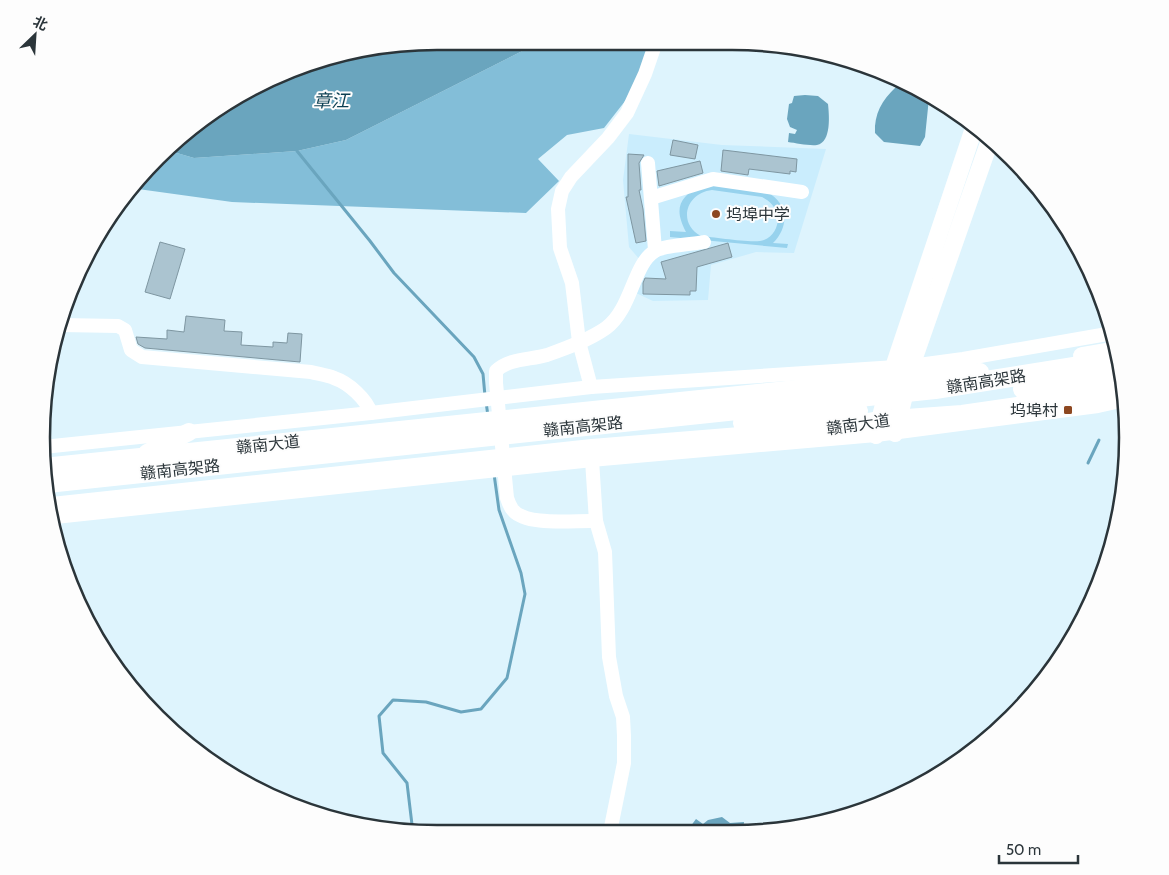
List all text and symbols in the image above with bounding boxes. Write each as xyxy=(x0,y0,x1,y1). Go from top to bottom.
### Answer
north arrow xyxy=(10,10,60,60)
text: 北 xyxy=(30,12,51,34)
water label: 章江 xyxy=(313,90,351,112)
place label: 坞埠中学 xyxy=(726,205,790,224)
marker: 坞埠中学 xyxy=(710,208,722,220)
street label: 赣南高架路 xyxy=(945,366,1027,397)
place label: 坞埠村 xyxy=(1010,401,1058,420)
marker: 坞埠村 xyxy=(1062,404,1074,416)
street label: 赣南大道 xyxy=(825,411,891,438)
street label: 赣南高架路 xyxy=(542,413,624,440)
street label: 赣南大道 xyxy=(235,432,301,457)
street label: 赣南高架路 xyxy=(139,456,221,483)
scale bar xyxy=(999,832,1078,864)
text: 50 m xyxy=(1006,841,1041,859)

